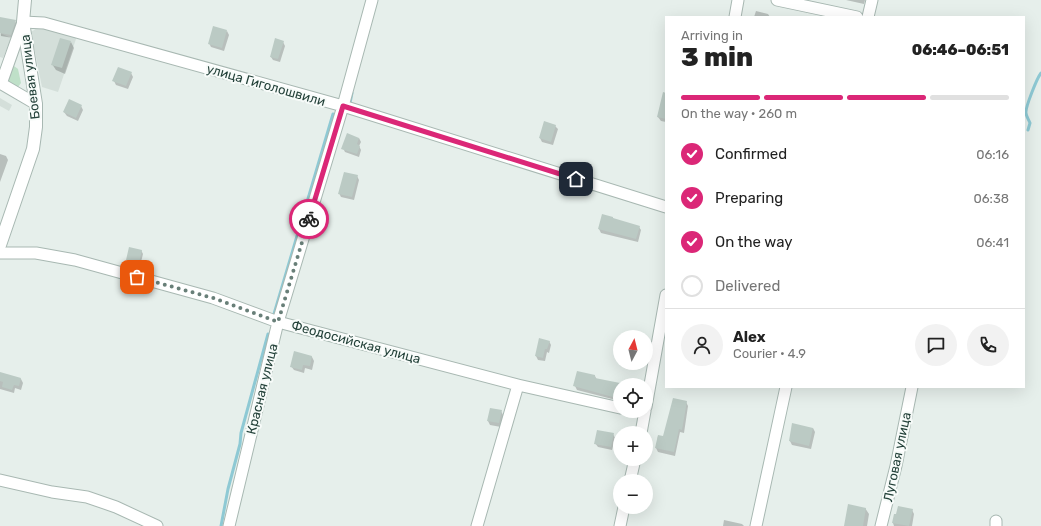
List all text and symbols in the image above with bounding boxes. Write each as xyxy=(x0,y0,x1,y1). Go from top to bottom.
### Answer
text: Arriving in xyxy=(681,28,743,43)
street label: Боевая улица xyxy=(17,34,43,120)
text: 06:46–06:51 xyxy=(912,41,1009,59)
text: 3 min xyxy=(681,42,753,73)
street label: улица Гиголошвили xyxy=(205,61,327,109)
text: On the way · 260 m xyxy=(681,106,797,121)
icon: check xyxy=(681,143,703,165)
text: Confirmed xyxy=(715,145,787,163)
text: 06:16 xyxy=(976,147,1009,162)
pin xyxy=(559,162,593,196)
icon: home xyxy=(565,168,587,190)
icon: check xyxy=(681,187,703,209)
text: Preparing xyxy=(715,189,783,207)
text: 06:38 xyxy=(973,191,1009,206)
courier xyxy=(289,199,329,239)
icon: bike xyxy=(298,208,320,230)
icon: check xyxy=(681,231,703,253)
text: On the way xyxy=(715,233,793,251)
text: 06:41 xyxy=(976,235,1009,250)
pin xyxy=(120,260,154,294)
icon: bag xyxy=(126,266,148,288)
text: Delivered xyxy=(715,277,780,295)
street label: Феодосийская улица xyxy=(290,318,422,366)
button: person xyxy=(681,324,723,366)
button: chat xyxy=(915,324,957,366)
button: phone xyxy=(967,324,1009,366)
text: Alex xyxy=(733,328,766,346)
north arrow xyxy=(613,330,653,370)
map controls xyxy=(613,330,653,514)
street label: Красная улица xyxy=(243,342,281,436)
text: Courier · 4.9 xyxy=(733,346,806,361)
button: locate xyxy=(613,378,653,418)
street label: Луговая улица xyxy=(880,411,914,503)
button: + xyxy=(613,426,653,466)
button: − xyxy=(613,474,653,514)

